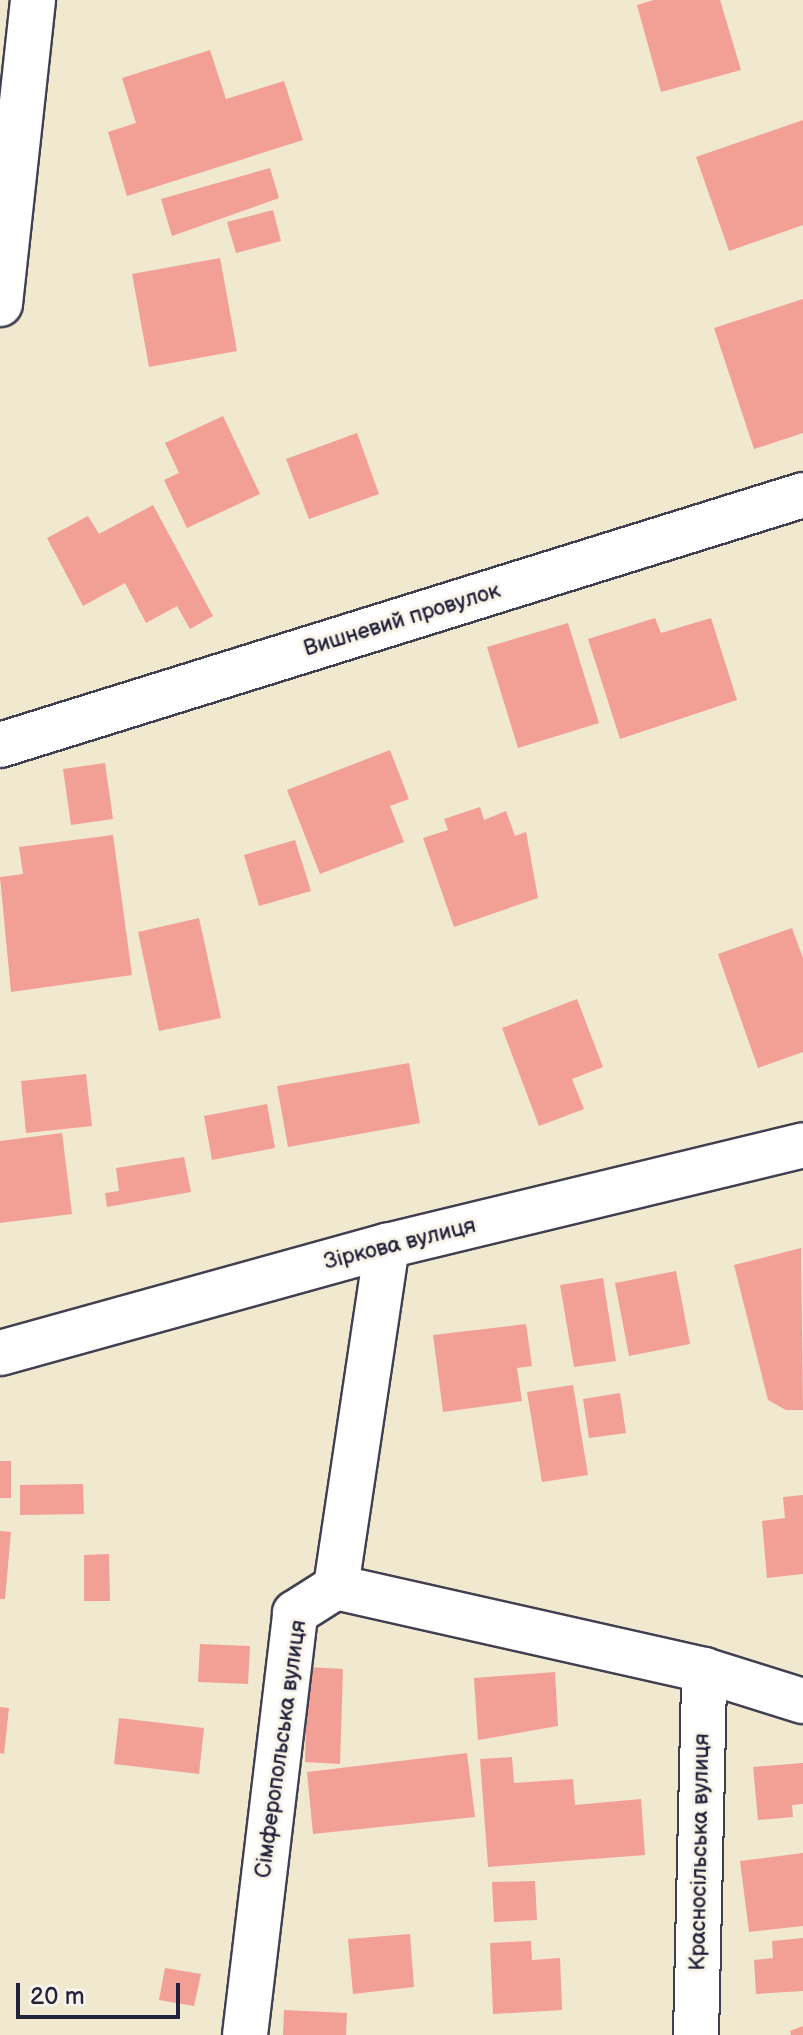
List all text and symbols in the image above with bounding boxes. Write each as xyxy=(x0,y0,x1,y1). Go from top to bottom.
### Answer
street label: Вишневий провулок xyxy=(301,578,503,662)
street label: Зіркова вулиця xyxy=(321,1212,479,1276)
street label: Сімферопольська вулиця xyxy=(250,1618,312,1880)
street label: Красносільська вулиця xyxy=(685,1733,715,1971)
scale bar xyxy=(20,1967,184,2017)
text: 20 m xyxy=(30,1982,85,2011)

